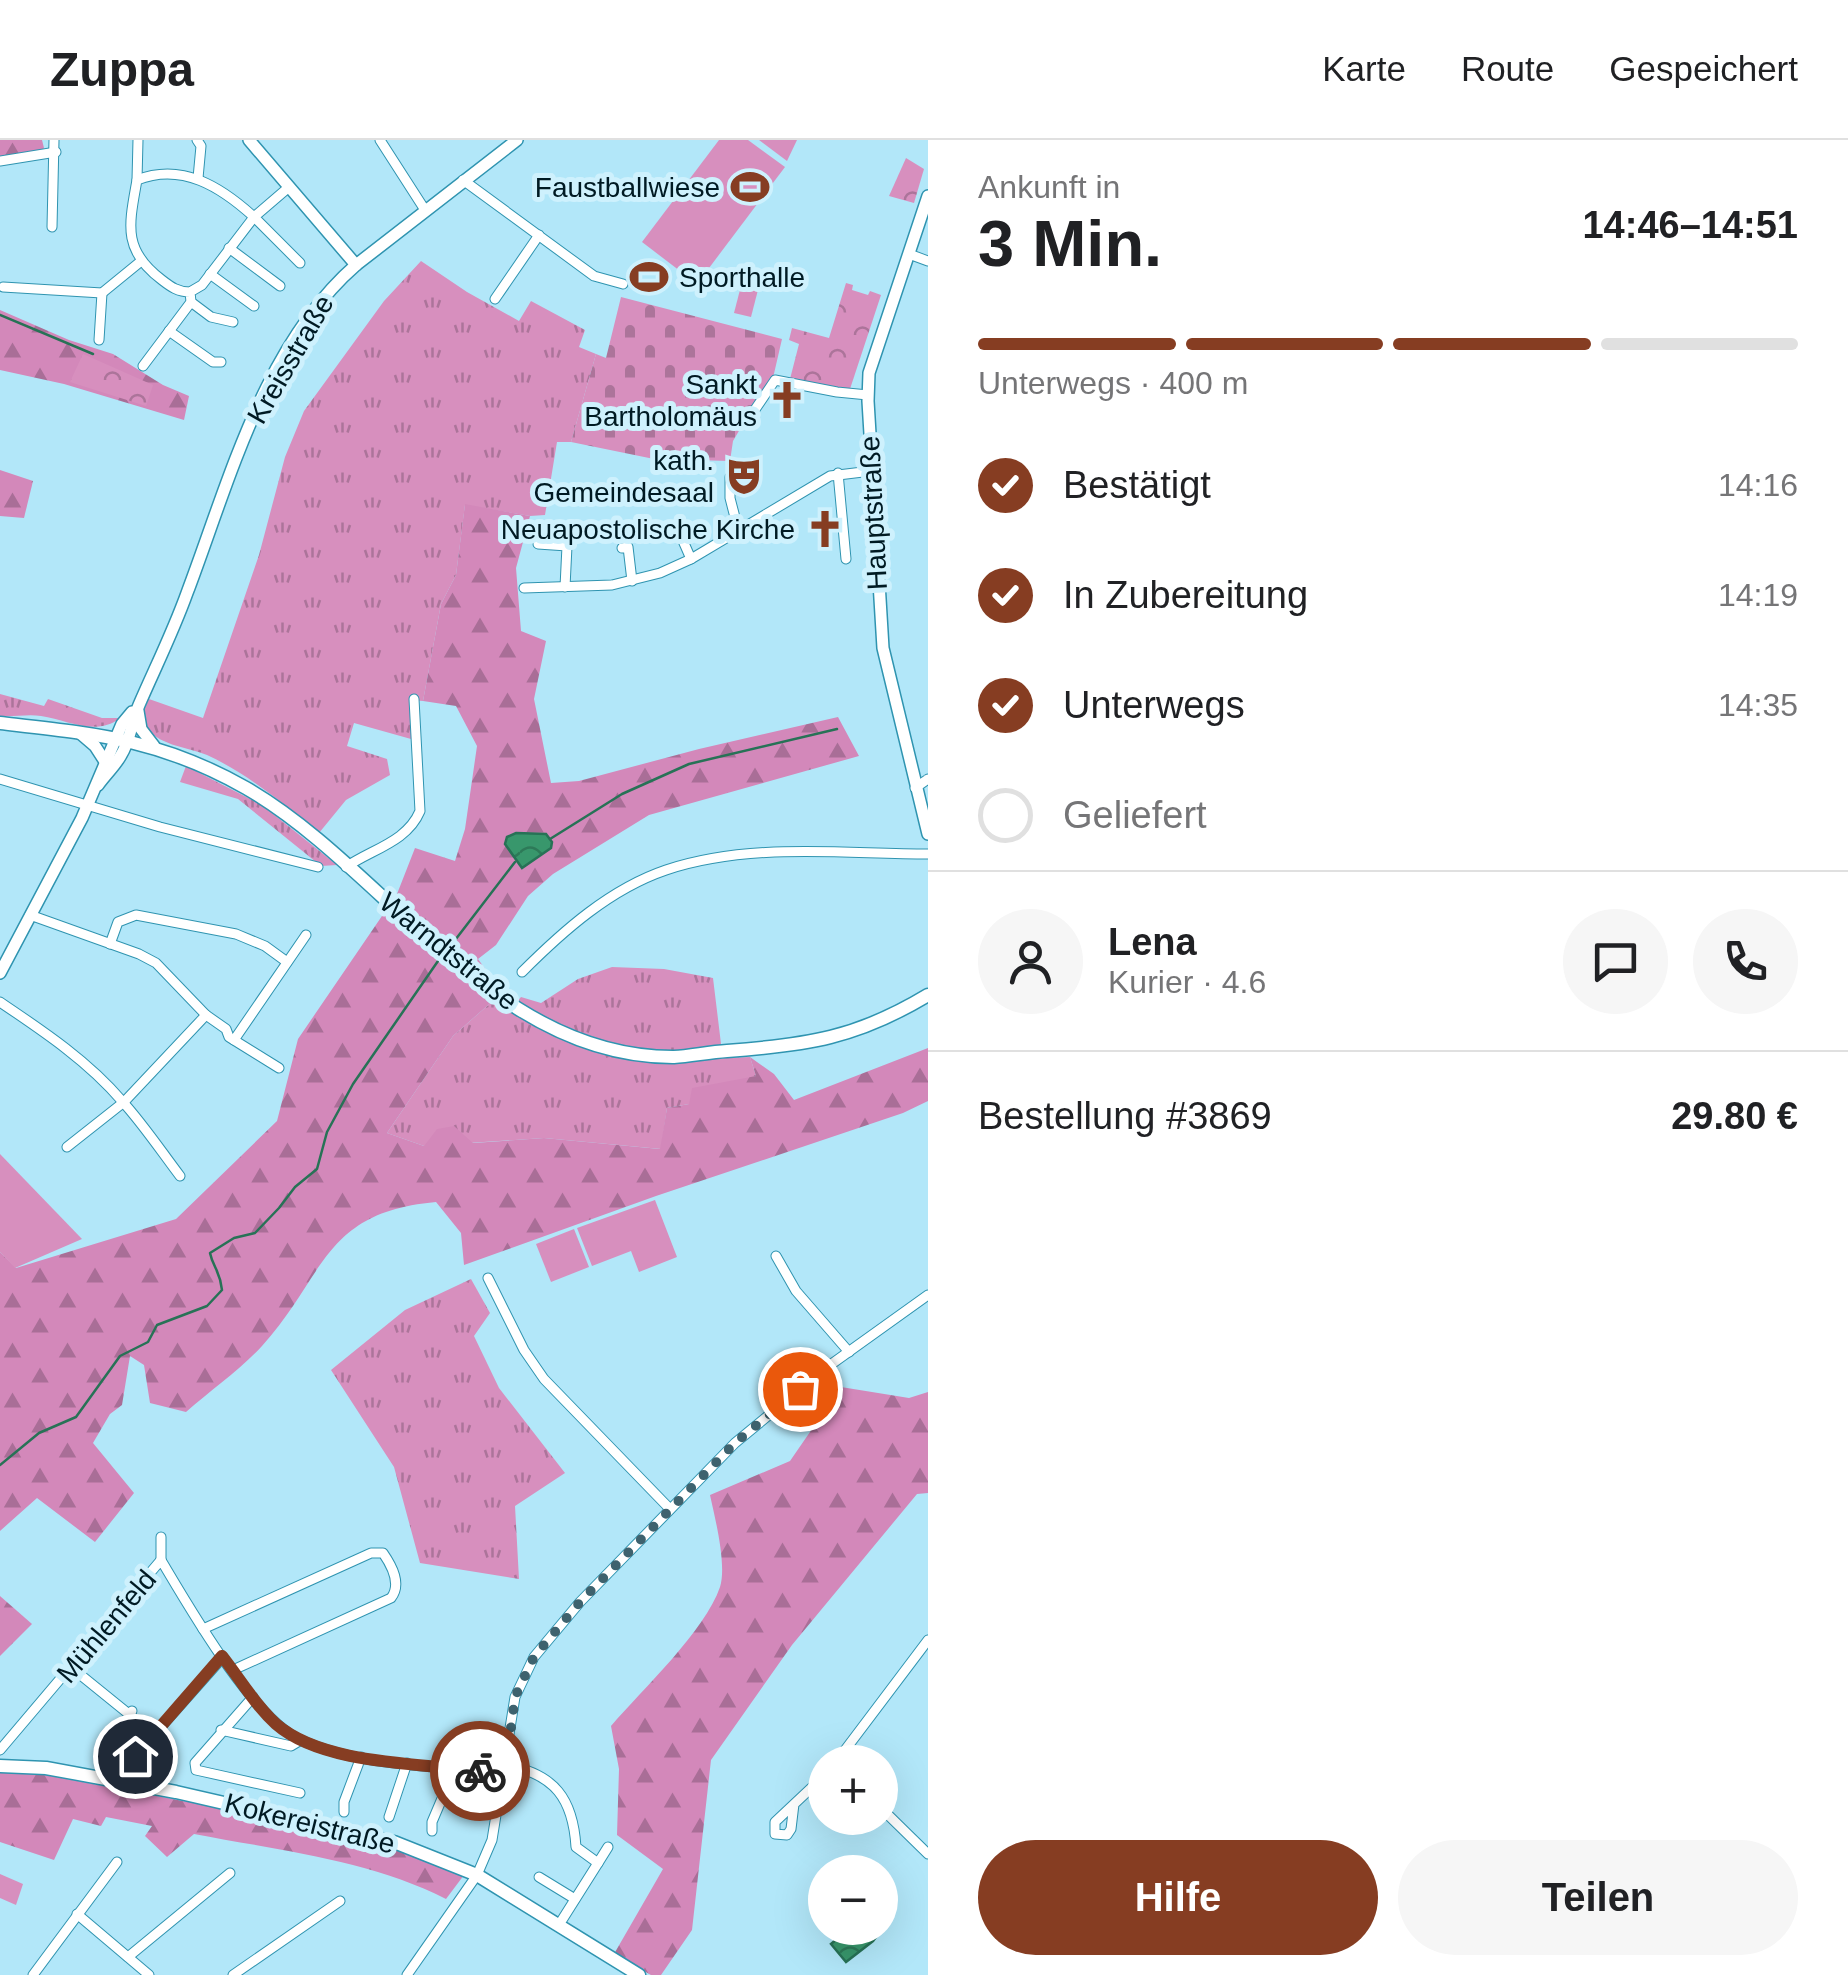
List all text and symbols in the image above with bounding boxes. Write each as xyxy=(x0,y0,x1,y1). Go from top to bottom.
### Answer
text: Zuppa xyxy=(50,43,194,96)
text: Karte xyxy=(1322,49,1406,88)
text: Route xyxy=(1461,49,1554,88)
text: Gespeichert xyxy=(1609,49,1798,88)
sports icon: Faustballwiese xyxy=(729,166,771,208)
text: Ankunft in xyxy=(978,169,1120,205)
place label: Faustballwiese xyxy=(535,172,720,203)
text: 14:46–14:51 xyxy=(1582,204,1798,246)
text: 3 Min. xyxy=(978,207,1162,280)
sports icon: Sporthalle xyxy=(628,256,670,298)
place label: Sporthalle xyxy=(679,262,805,293)
street label: Kreisstraße xyxy=(241,290,340,429)
text: Unterwegs · 400 m xyxy=(978,365,1248,401)
place label: Sankt Bartholomäus xyxy=(584,369,757,432)
church icon: Sankt Bartholomäus xyxy=(766,379,808,421)
street label: Hauptstraße xyxy=(854,435,893,591)
place label: kath. Gemeindesaal xyxy=(533,445,714,508)
theatre icon: kath. Gemeindesaal xyxy=(723,455,765,497)
icon: check xyxy=(978,458,1033,513)
text: Bestätigt xyxy=(1063,464,1211,506)
text: 14:16 xyxy=(1718,467,1798,503)
church icon: Neuapostolische Kirche xyxy=(804,508,846,550)
place label: Neuapostolische Kirche xyxy=(501,514,795,545)
icon: check xyxy=(978,568,1033,623)
text: In Zubereitung xyxy=(1063,574,1308,616)
text: 14:19 xyxy=(1718,577,1798,613)
icon: check xyxy=(978,678,1033,733)
text: Unterwegs xyxy=(1063,684,1245,726)
text: 14:35 xyxy=(1718,687,1798,723)
text: Geliefert xyxy=(1063,794,1207,836)
street label: Warndtstraße xyxy=(373,886,524,1016)
button: person xyxy=(978,909,1083,1014)
button: chat xyxy=(1563,909,1668,1014)
button: phone xyxy=(1693,909,1798,1014)
text: Lena xyxy=(1108,921,1197,963)
text: Kurier · 4.6 xyxy=(1108,964,1266,1000)
text: Bestellung #3869 xyxy=(978,1095,1272,1137)
text: 29.80 € xyxy=(1671,1095,1798,1137)
pin xyxy=(758,1347,843,1432)
icon: bag xyxy=(773,1362,828,1417)
street label: Mühlenfeld xyxy=(50,1564,162,1689)
pin xyxy=(93,1714,178,1799)
courier xyxy=(430,1721,530,1821)
icon: home xyxy=(108,1729,163,1784)
icon: bike xyxy=(453,1744,508,1799)
map controls xyxy=(808,1745,898,1945)
button: + xyxy=(808,1745,898,1835)
street label: Kokereistraße xyxy=(222,1787,398,1860)
button: Hilfe xyxy=(978,1840,1378,1955)
button: Teilen xyxy=(1398,1840,1798,1955)
button: − xyxy=(808,1855,898,1945)

